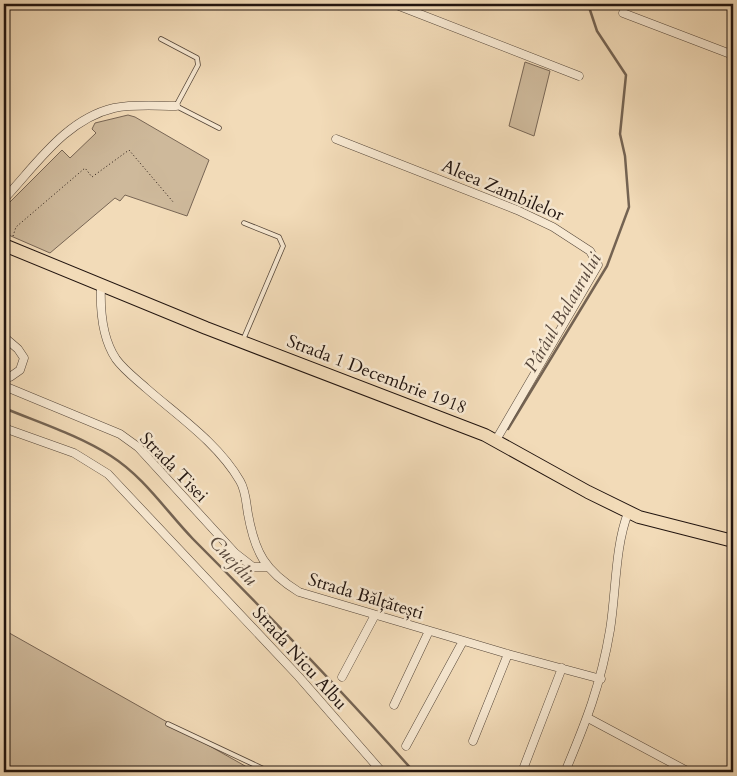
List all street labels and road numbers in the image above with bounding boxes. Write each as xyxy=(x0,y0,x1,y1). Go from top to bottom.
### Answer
street label: Aleea Zambilelor xyxy=(438,153,568,228)
street label: Strada 1 Decembrie 1918 xyxy=(283,329,470,420)
street label: Strada Tisei xyxy=(134,427,213,508)
street label: Strada Bălțătești xyxy=(305,567,427,626)
street label: Strada Nicu Albu xyxy=(246,601,353,716)

